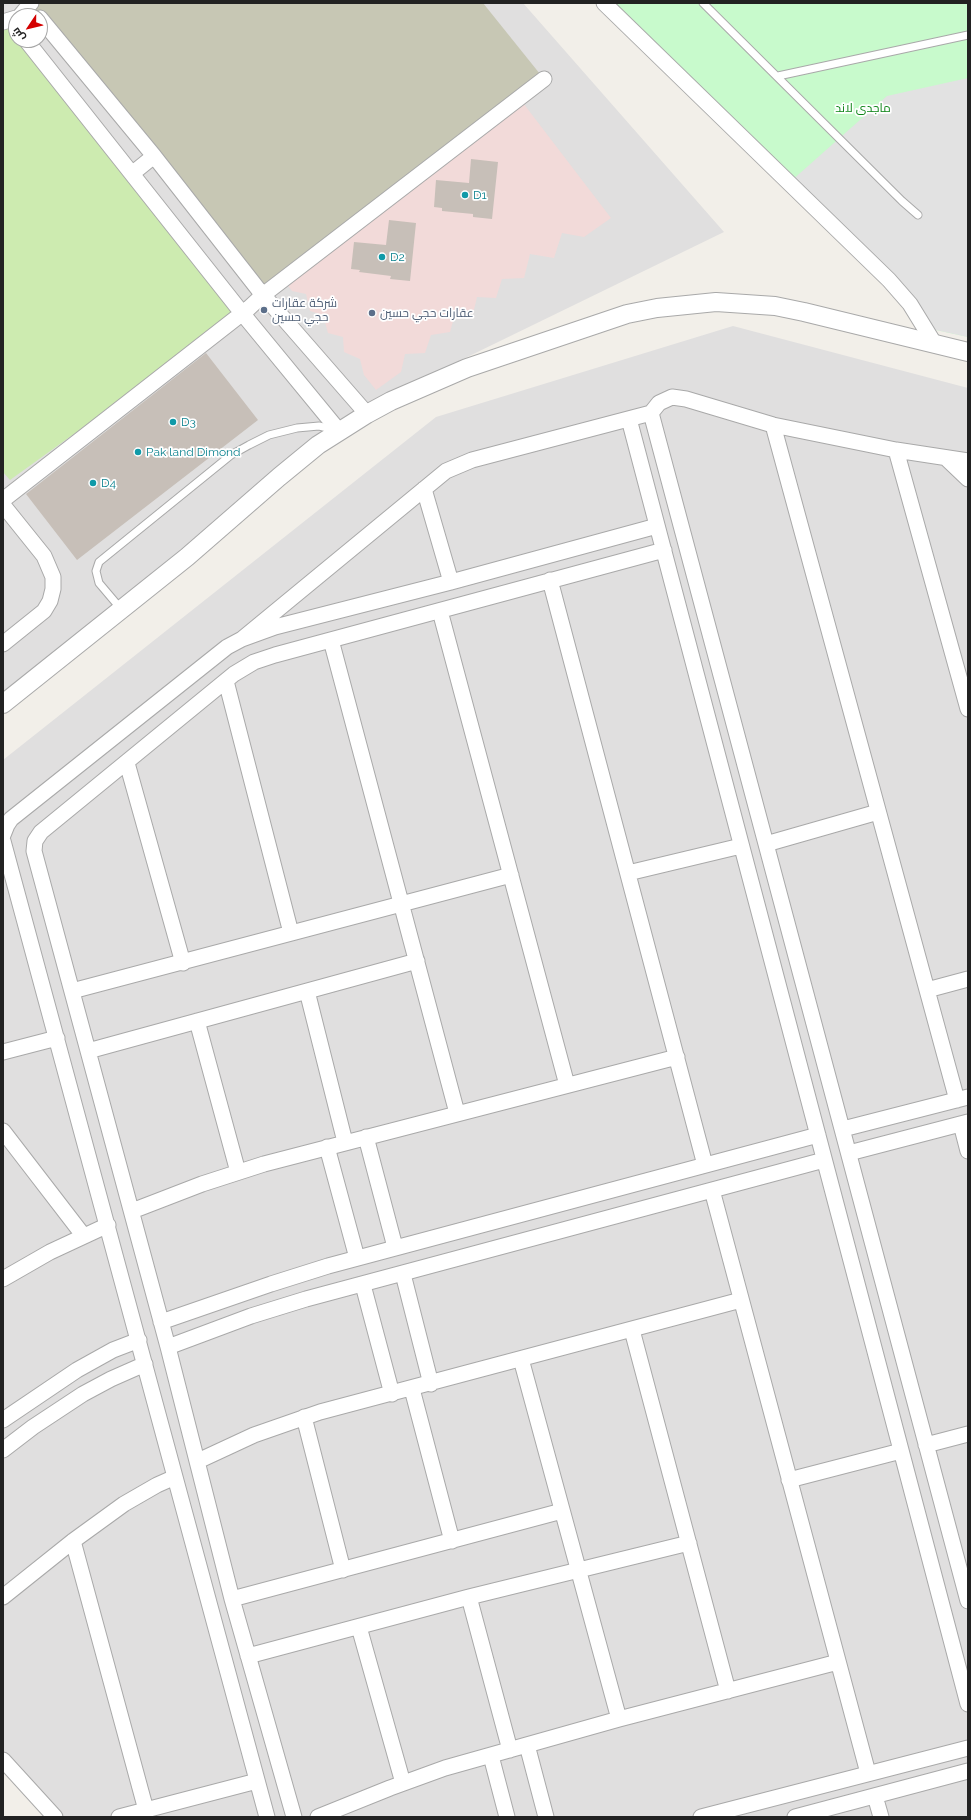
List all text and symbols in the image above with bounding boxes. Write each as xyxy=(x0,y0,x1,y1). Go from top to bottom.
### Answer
north arrow xyxy=(8,8,48,48)
text: ش xyxy=(9,25,28,44)
park label: ماجدی لاند xyxy=(835,101,891,115)
place label: D1 xyxy=(473,188,487,202)
marker: D1 xyxy=(460,190,470,200)
place label: D2 xyxy=(390,250,405,264)
marker: D2 xyxy=(377,252,387,262)
place label: شرکة عقارات حجي حسين xyxy=(272,296,337,324)
marker: شرکة عقارات حجي حسين xyxy=(259,305,269,315)
place label: عقارات حجي حسين xyxy=(380,306,474,320)
marker: عقارات حجي حسين xyxy=(367,308,377,318)
place label: D3 xyxy=(181,415,196,429)
marker: D3 xyxy=(168,417,178,427)
place label: Pak land Dimond xyxy=(146,445,241,459)
marker: Pak land Dimond xyxy=(133,447,143,457)
place label: D4 xyxy=(101,476,116,490)
marker: D4 xyxy=(88,478,98,488)

